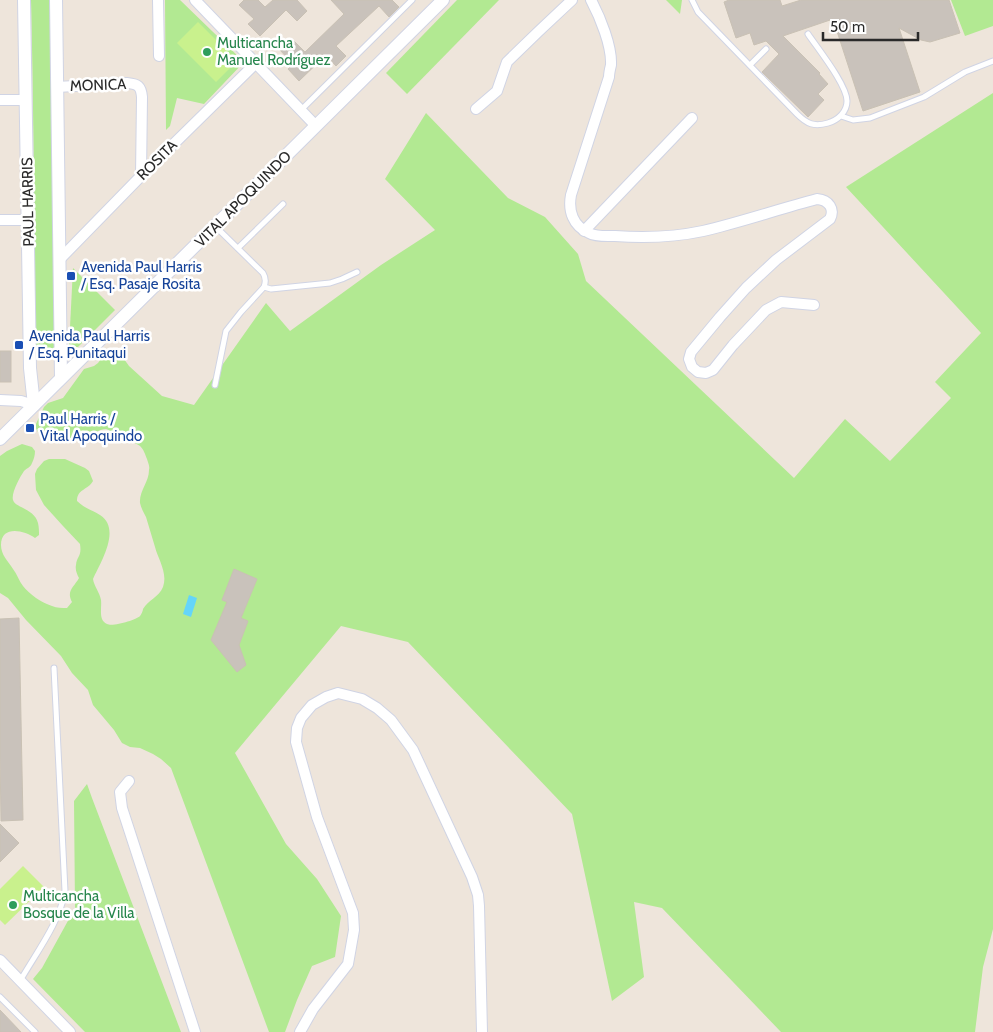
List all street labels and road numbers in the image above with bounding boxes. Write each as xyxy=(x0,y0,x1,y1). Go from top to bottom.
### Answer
street label: MONICA xyxy=(69,75,127,95)
street label: ROSITA xyxy=(133,136,181,184)
street label: VITAL APOQUINDO xyxy=(191,147,295,251)
street label: PAUL HARRIS xyxy=(18,157,38,247)

